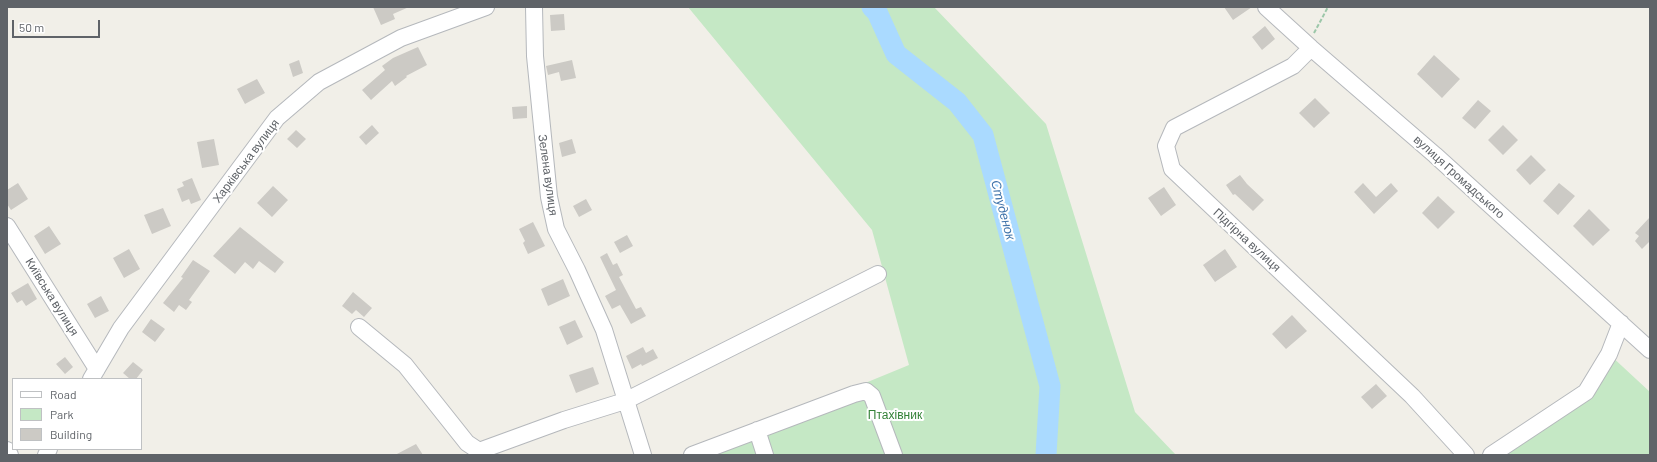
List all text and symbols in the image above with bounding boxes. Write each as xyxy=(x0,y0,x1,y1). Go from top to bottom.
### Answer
scale bar xyxy=(14,12,102,38)
text: 50 m xyxy=(19,20,44,34)
street label: Харківська вулиця xyxy=(210,116,282,206)
street label: вулиця Громадського xyxy=(1411,132,1507,222)
street label: Зелена вулиця xyxy=(535,133,561,217)
water label: Студенок xyxy=(988,178,1018,242)
street label: Підгірна вулиця xyxy=(1210,205,1284,275)
street label: Київська вулиця xyxy=(22,255,82,339)
legend xyxy=(12,378,142,450)
text: Road xyxy=(50,387,77,401)
text: Park xyxy=(50,407,74,421)
park label: Птахівник xyxy=(868,408,922,422)
text: Building xyxy=(50,427,92,441)

